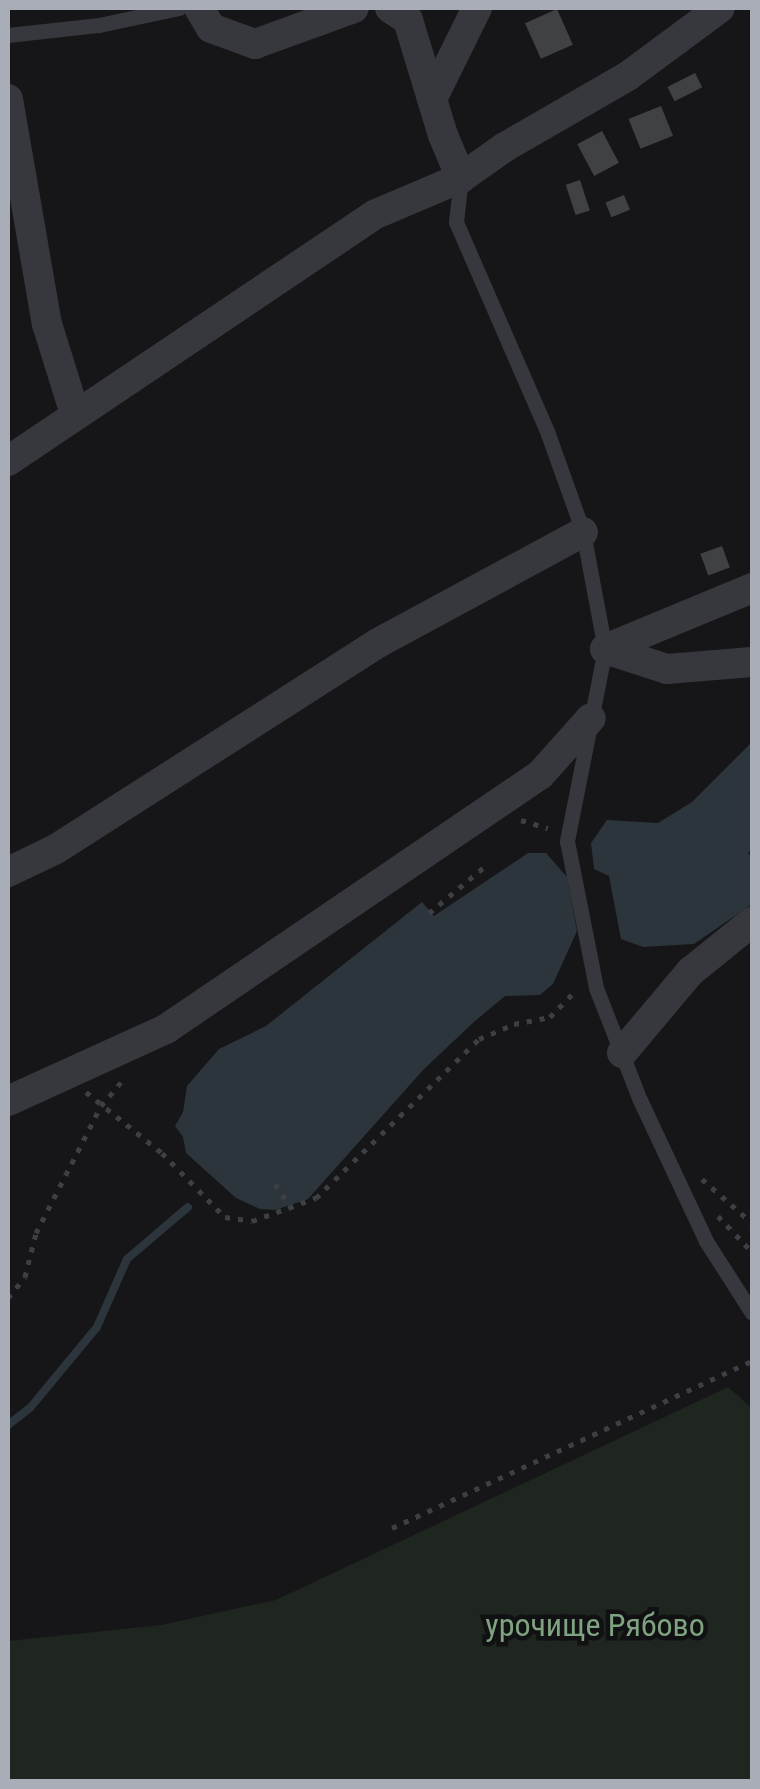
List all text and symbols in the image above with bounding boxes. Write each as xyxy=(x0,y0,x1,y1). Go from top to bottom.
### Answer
park label: урочище Рябово xyxy=(485,1606,705,1644)

